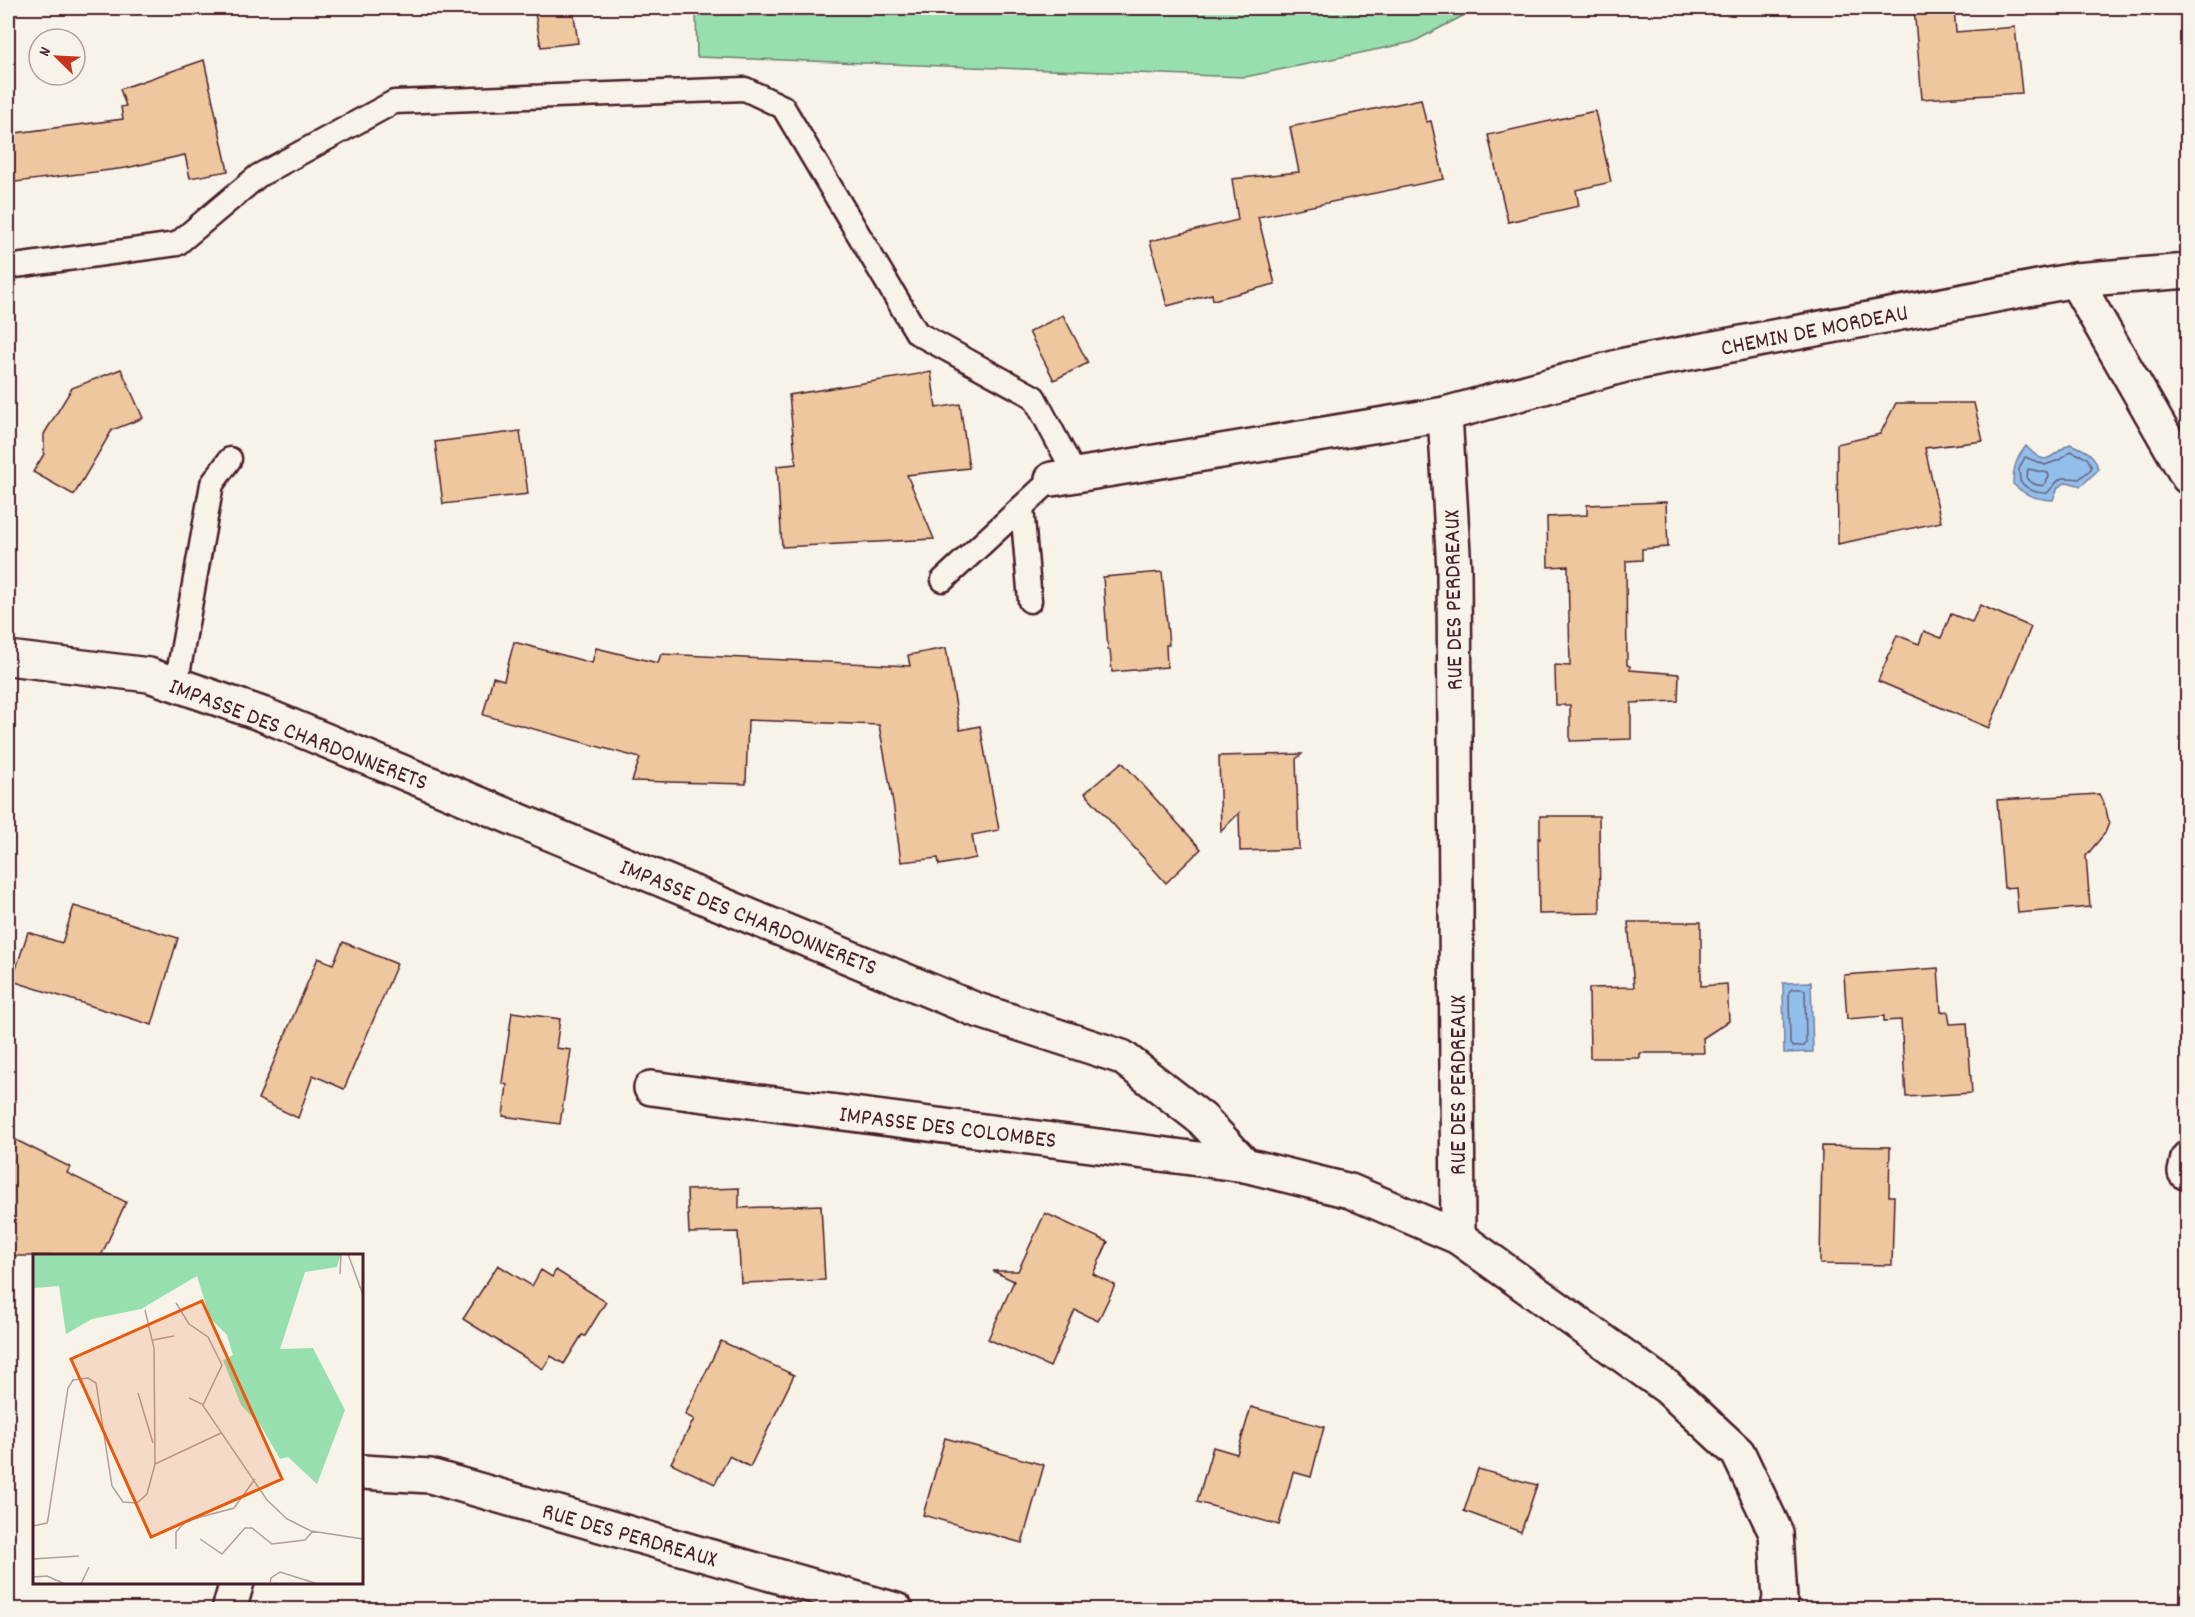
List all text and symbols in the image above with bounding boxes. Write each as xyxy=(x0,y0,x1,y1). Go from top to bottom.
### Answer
north arrow xyxy=(27,27,87,87)
text: N xyxy=(33,44,58,60)
street label: CHEMIN DE MORDEAU xyxy=(1718,297,1911,367)
street label: RUE DES PERDREAUX xyxy=(1436,509,1474,691)
street label: IMPASSE DES CHARDONNERETS xyxy=(164,671,432,801)
street label: IMPASSE DES CHARDONNERETS xyxy=(614,852,882,986)
street label: RUE DES PERDREAUX xyxy=(1443,995,1477,1175)
street label: IMPASSE DES COLOMBES xyxy=(837,1099,1058,1159)
inset map xyxy=(33,1254,363,1584)
street label: RUE DES PERDREAUX xyxy=(538,1496,721,1578)

